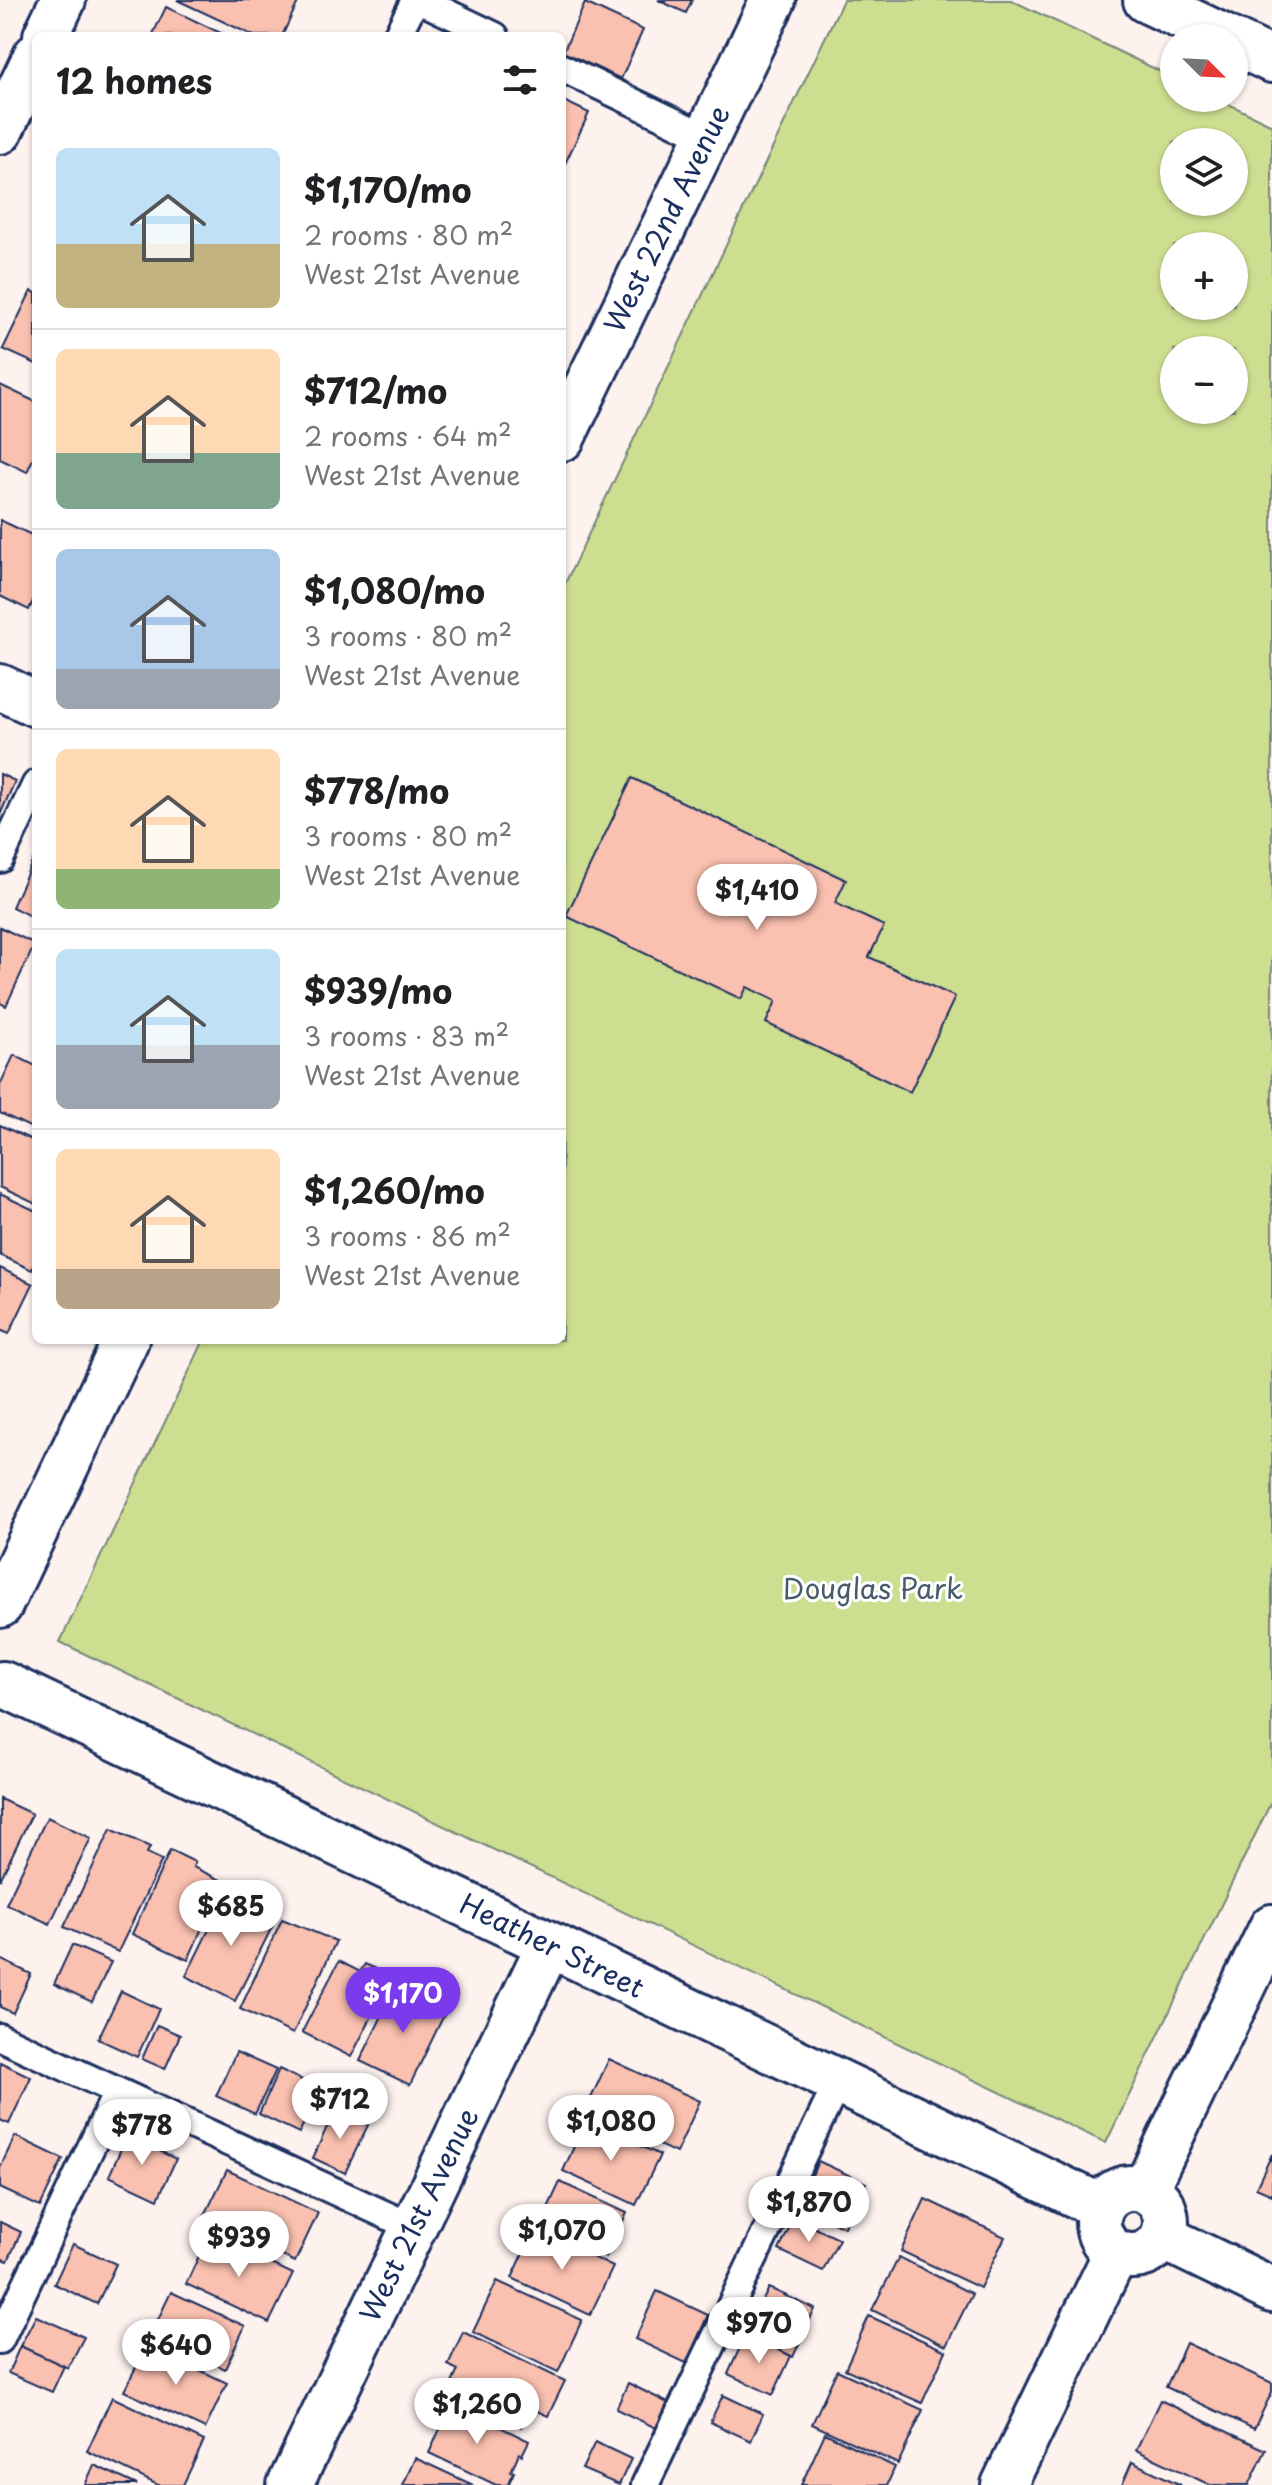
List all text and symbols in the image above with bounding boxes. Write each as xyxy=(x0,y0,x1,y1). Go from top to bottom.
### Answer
north arrow xyxy=(1160,24,1248,112)
map controls xyxy=(1160,24,1248,424)
text: 12 homes xyxy=(56,54,212,106)
icon: filters xyxy=(498,58,542,102)
street label: West 22nd Avenue xyxy=(592,97,739,339)
button: layers xyxy=(1160,128,1248,216)
text: $1,170/mo xyxy=(304,163,472,215)
icon: home xyxy=(120,180,216,276)
text: 2 rooms · 80 m² xyxy=(304,215,513,254)
button: + xyxy=(1160,232,1248,320)
text: West 21st Avenue xyxy=(304,254,520,293)
button: − xyxy=(1160,336,1248,424)
text: $712/mo xyxy=(304,364,447,416)
icon: home xyxy=(120,381,216,477)
text: 2 rooms · 64 m² xyxy=(304,416,512,455)
text: West 21st Avenue xyxy=(304,455,520,494)
text: $1,080/mo xyxy=(304,564,485,616)
icon: home xyxy=(120,581,216,677)
text: 3 rooms · 80 m² xyxy=(304,616,512,655)
text: West 21st Avenue xyxy=(304,655,520,694)
text: $778/mo xyxy=(304,764,449,816)
icon: home xyxy=(120,781,216,877)
text: 3 rooms · 80 m² xyxy=(304,816,512,855)
text: West 21st Avenue xyxy=(304,855,520,894)
pin: $1,410 xyxy=(692,864,822,932)
text: $1,410 xyxy=(715,870,799,909)
text: $939/mo xyxy=(304,964,452,1016)
icon: home xyxy=(120,981,216,1077)
text: 3 rooms · 83 m² xyxy=(304,1016,509,1055)
text: West 21st Avenue xyxy=(304,1055,520,1094)
text: $1,260/mo xyxy=(304,1164,485,1216)
icon: home xyxy=(120,1181,216,1277)
text: 3 rooms · 86 m² xyxy=(304,1216,511,1255)
text: West 21st Avenue xyxy=(304,1255,520,1294)
park label: Douglas Park xyxy=(783,1566,963,1609)
pin: $685 xyxy=(184,1880,278,1948)
street label: Heather Street xyxy=(453,1881,652,2008)
text: $685 xyxy=(197,1886,265,1925)
pin: $1,170 xyxy=(338,1967,468,2035)
text: $1,170 xyxy=(363,1973,443,2012)
pin: $712 xyxy=(293,2073,387,2141)
text: $712 xyxy=(310,2079,370,2118)
pin: $1,080 xyxy=(546,2095,676,2163)
pin: $778 xyxy=(95,2099,189,2167)
street label: West 21st Avenue xyxy=(347,2100,488,2329)
text: $1,080 xyxy=(566,2101,656,2140)
text: $778 xyxy=(111,2105,173,2144)
pin: $1,870 xyxy=(744,2176,874,2244)
text: $1,870 xyxy=(766,2182,852,2221)
pin: $1,070 xyxy=(497,2204,627,2272)
text: $1,070 xyxy=(518,2210,606,2249)
pin: $939 xyxy=(192,2211,286,2279)
text: $939 xyxy=(207,2217,271,2256)
pin: $970 xyxy=(712,2297,806,2365)
text: $970 xyxy=(726,2303,792,2342)
pin: $640 xyxy=(129,2319,223,2387)
text: $640 xyxy=(140,2325,212,2364)
pin: $1,260 xyxy=(412,2378,542,2446)
text: $1,260 xyxy=(432,2384,522,2423)

